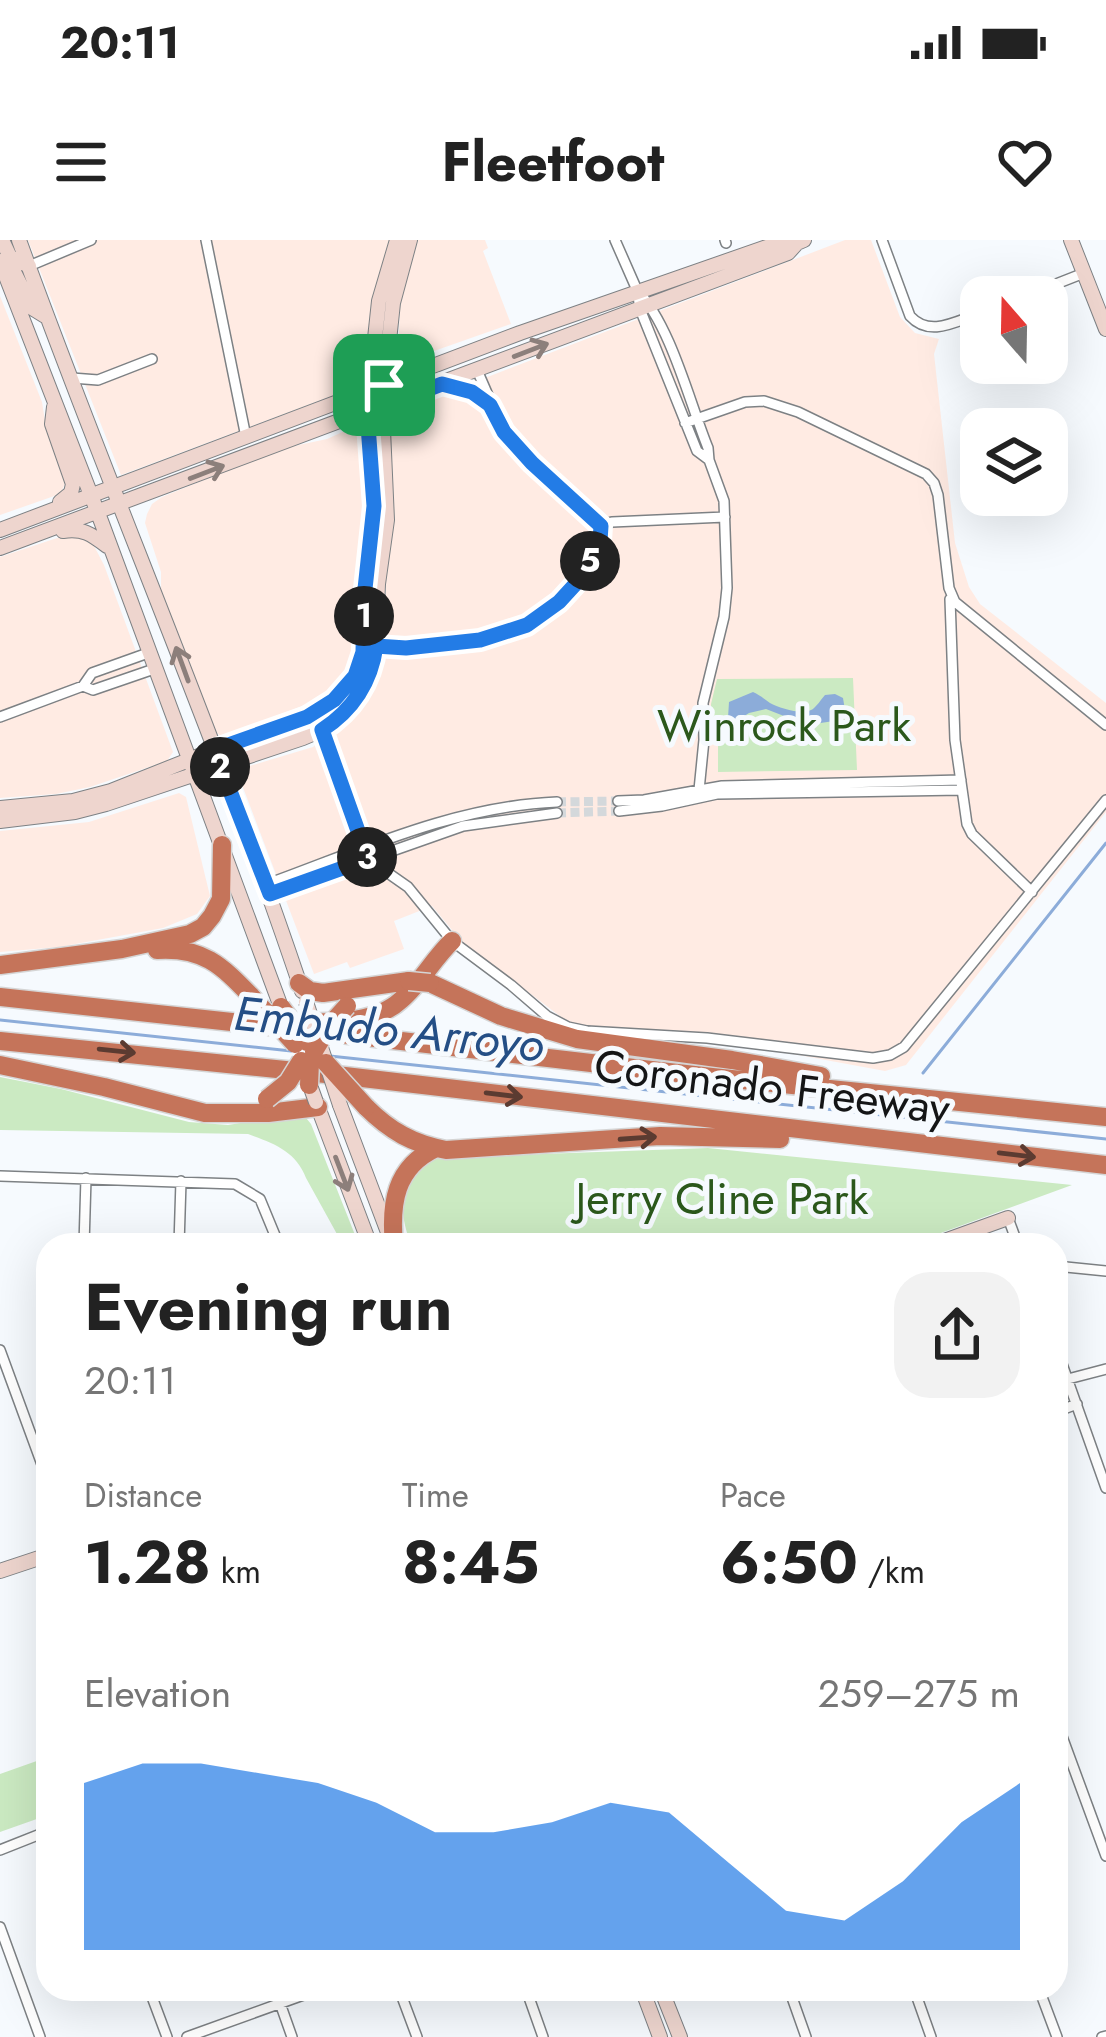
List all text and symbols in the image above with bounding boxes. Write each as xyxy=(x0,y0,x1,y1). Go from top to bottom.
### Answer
text: 20:11 xyxy=(60,10,180,75)
text: Fleetfoot xyxy=(442,123,664,201)
icon: menu xyxy=(48,129,114,195)
icon: heart xyxy=(992,129,1058,195)
north arrow xyxy=(960,276,1068,384)
map controls xyxy=(960,276,1068,516)
pin xyxy=(333,334,435,436)
one-way arrow xyxy=(511,338,548,359)
icon: arrive xyxy=(351,352,417,418)
button: layers xyxy=(960,408,1068,516)
one-way arrow xyxy=(188,460,225,481)
pin: 5 xyxy=(560,531,620,591)
text: 5 xyxy=(579,537,601,584)
pin: 1 xyxy=(334,586,394,646)
text: 1 xyxy=(356,592,372,639)
one-way arrow xyxy=(170,646,191,683)
park label: Winrock Park xyxy=(657,693,911,758)
pin: 2 xyxy=(190,737,250,797)
text: 2 xyxy=(209,743,231,790)
pin: 3 xyxy=(337,827,397,887)
text: 3 xyxy=(357,833,377,880)
water label: Embudo Arroyo xyxy=(231,978,548,1080)
street label: Coronado Freeway xyxy=(591,1033,954,1141)
one-way arrow xyxy=(96,1040,135,1063)
one-way arrow xyxy=(484,1084,523,1106)
one-way arrow xyxy=(617,1126,656,1149)
one-way arrow xyxy=(996,1144,1035,1167)
one-way arrow xyxy=(333,1154,355,1191)
park label: Jerry Cline Park xyxy=(571,1166,869,1231)
text: Evening run xyxy=(84,1259,453,1355)
button: share xyxy=(894,1272,1020,1398)
text: 20:11 xyxy=(84,1352,176,1409)
text: Distance xyxy=(84,1472,202,1519)
text: Time xyxy=(402,1472,469,1519)
text: Pace xyxy=(720,1472,786,1519)
text: 1.28 xyxy=(84,1519,211,1606)
text: 8:45 xyxy=(402,1519,540,1606)
text: 6:50 xyxy=(720,1519,858,1606)
text: km xyxy=(211,1548,261,1595)
text: /km xyxy=(858,1548,925,1595)
text: Elevation xyxy=(84,1665,231,1722)
text: 259–275 m xyxy=(818,1665,1020,1722)

